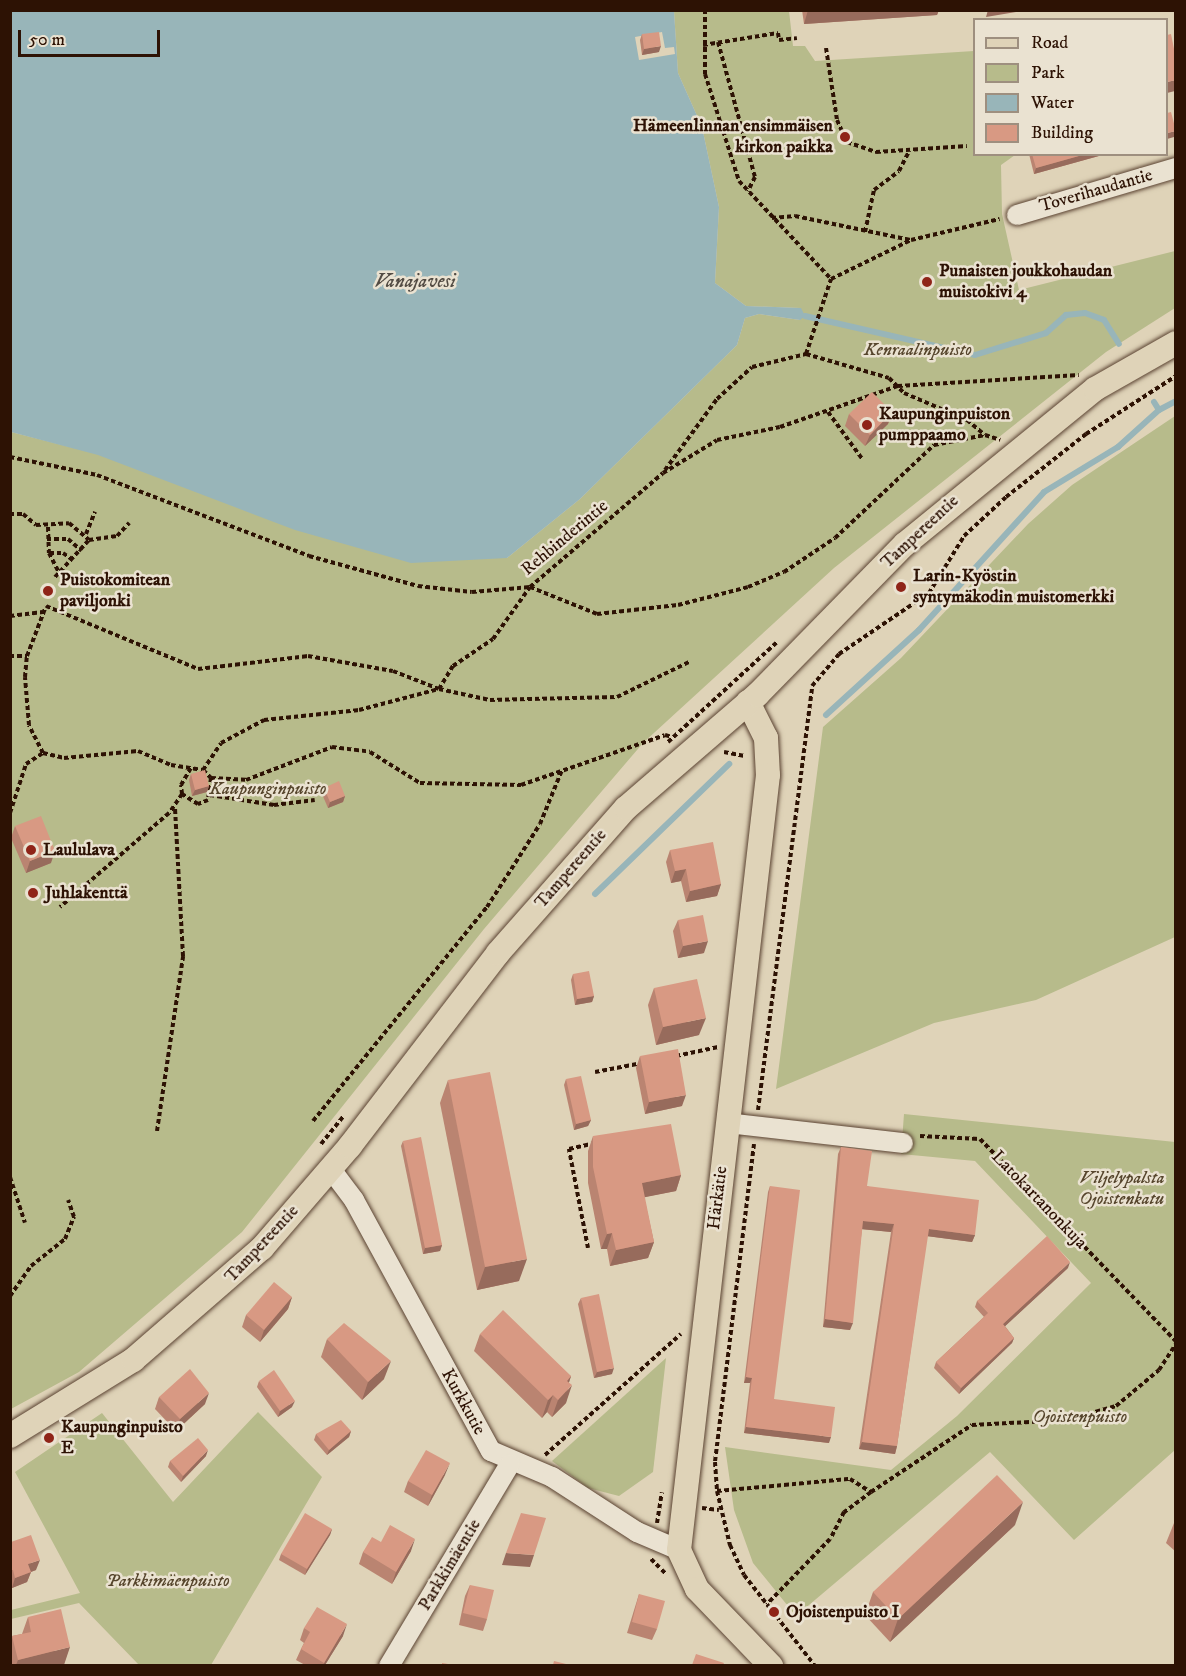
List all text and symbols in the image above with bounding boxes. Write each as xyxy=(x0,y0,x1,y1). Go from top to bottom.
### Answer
scale bar xyxy=(21,18,164,56)
legend xyxy=(973,18,1168,156)
text: 50 m xyxy=(29,29,65,51)
text: Road xyxy=(1031,32,1068,54)
text: Park xyxy=(1031,62,1065,84)
text: Water xyxy=(1031,92,1074,114)
place label: Hämeenlinnan ensimmäisen kirkon paikka xyxy=(633,116,833,158)
text: Building xyxy=(1031,122,1093,144)
marker: Hämeenlinnan ensimmäisen kirkon paikka xyxy=(838,130,852,144)
street label: Toverihaudantie xyxy=(1037,165,1155,217)
place label: Punaisten joukkohaudan muistokivi 4 xyxy=(939,261,1112,304)
water label: Vanajavesi xyxy=(374,269,456,293)
marker: Punaisten joukkohaudan muistokivi 4 xyxy=(920,275,934,289)
park label: Kenraalinpuisto xyxy=(864,339,972,361)
place label: Kaupunginpuiston pumppaamo xyxy=(879,404,1010,446)
marker: Kaupunginpuiston pumppaamo xyxy=(860,418,874,432)
street label: Tampereentie xyxy=(877,491,963,573)
street label: Rehbinderintie xyxy=(517,496,613,580)
place label: Larin-Kyöstin syntymäkodin muistomerkki xyxy=(913,566,1114,608)
place label: Puistokomitean paviljonki xyxy=(60,570,170,612)
marker: Larin-Kyöstin syntymäkodin muistomerkki xyxy=(894,580,908,594)
marker: Puistokomitean paviljonki xyxy=(41,584,55,598)
park label: Kaupunginpuisto xyxy=(210,778,326,800)
street label: Tampereentie xyxy=(531,825,611,913)
place label: Laululava xyxy=(43,839,115,861)
marker: Laululava xyxy=(24,843,38,857)
place label: Juhlakenttä xyxy=(45,882,128,904)
marker: Juhlakenttä xyxy=(26,886,40,900)
street label: Latokartanonkuja xyxy=(987,1146,1091,1254)
street label: Härkätie xyxy=(703,1165,733,1231)
park label: Viljelypalsta Ojoistenkatu xyxy=(1079,1168,1165,1210)
street label: Tampereentie xyxy=(221,1201,303,1287)
street label: Kurkkutie xyxy=(436,1365,490,1439)
park label: Ojoistenpuisto xyxy=(1033,1406,1127,1428)
place label: Kaupunginpuisto E xyxy=(61,1417,183,1460)
marker: Kaupunginpuisto E xyxy=(42,1431,56,1445)
street label: Parkkimäentie xyxy=(414,1515,486,1615)
park label: Parkkimäenpuisto xyxy=(106,1570,230,1592)
place label: Ojoistenpuisto I xyxy=(786,1601,899,1623)
marker: Ojoistenpuisto I xyxy=(767,1605,781,1619)

